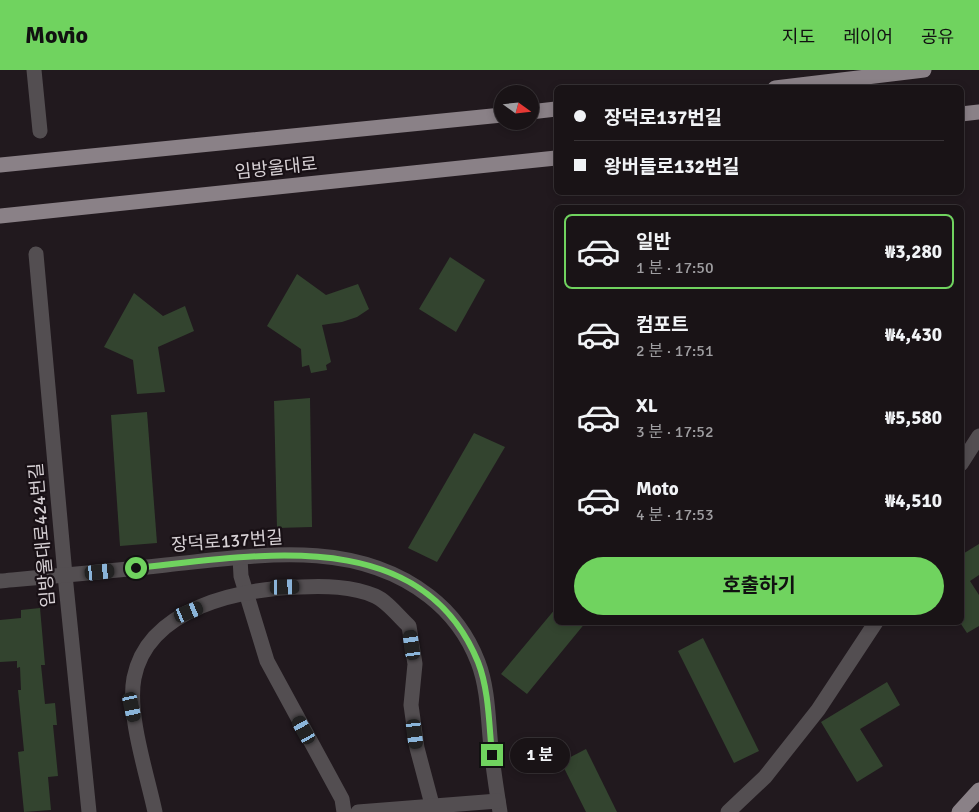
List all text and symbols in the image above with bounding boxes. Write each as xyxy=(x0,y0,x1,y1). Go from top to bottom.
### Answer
text: Movio xyxy=(25,20,88,50)
text: 지도 xyxy=(782,26,815,48)
text: 레이어 xyxy=(843,26,893,48)
text: 공유 xyxy=(921,26,954,48)
north arrow xyxy=(494,85,539,130)
map controls xyxy=(494,85,539,130)
text: 장덕로137번길 xyxy=(604,106,722,130)
street label: 임방울대로 xyxy=(234,153,318,183)
text: 왕버들로132번길 xyxy=(604,155,740,179)
icon: car xyxy=(576,229,621,274)
text: 일반 xyxy=(636,230,671,254)
text: ₩3,280 xyxy=(885,240,942,264)
text: 1 분 · 17:50 xyxy=(636,258,714,278)
icon: car xyxy=(576,312,621,357)
text: 컴포트 xyxy=(636,313,688,337)
text: ₩4,430 xyxy=(885,323,942,347)
text: 2 분 · 17:51 xyxy=(636,341,714,361)
text: XL xyxy=(636,394,658,418)
icon: car xyxy=(576,395,621,440)
text: ₩5,580 xyxy=(885,406,942,430)
text: 3 분 · 17:52 xyxy=(636,422,714,442)
street label: 임방울대로424번길 xyxy=(25,462,59,608)
text: Moto xyxy=(636,477,679,501)
icon: car xyxy=(576,478,621,523)
text: ₩4,510 xyxy=(885,489,942,513)
text: 4 분 · 17:53 xyxy=(636,505,714,525)
street label: 장덕로137번길 xyxy=(170,526,284,556)
route start xyxy=(125,557,147,579)
button: 호출하기 xyxy=(574,557,944,615)
car xyxy=(84,563,115,581)
car xyxy=(269,579,300,595)
car xyxy=(172,599,205,625)
car xyxy=(402,629,421,661)
car xyxy=(121,691,142,723)
car xyxy=(290,713,317,747)
car xyxy=(405,718,424,750)
callout: 1 분 xyxy=(510,738,570,772)
route end xyxy=(481,744,503,766)
text: 1 분 xyxy=(527,745,553,765)

